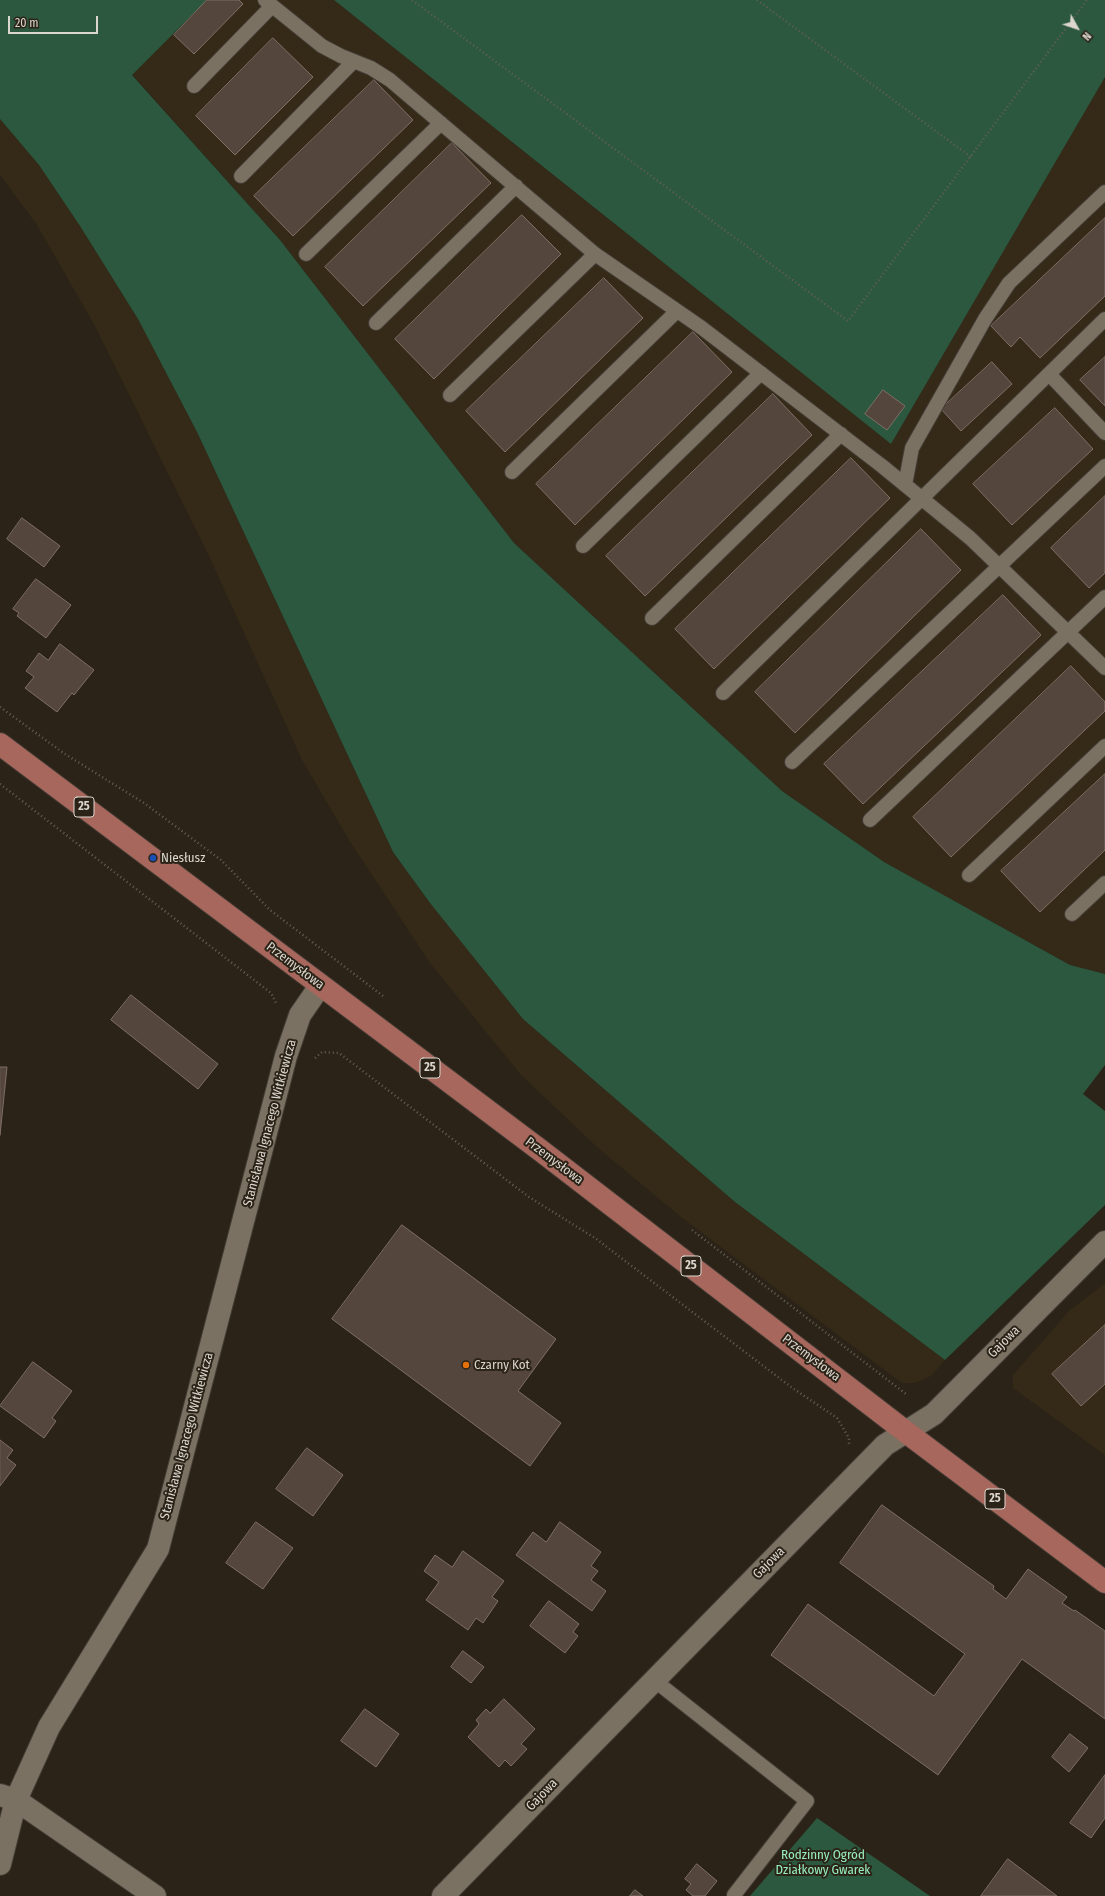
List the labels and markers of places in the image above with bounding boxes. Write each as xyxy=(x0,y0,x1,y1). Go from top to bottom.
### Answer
place label: Niesłusz xyxy=(161,850,205,866)
marker: Niesłusz xyxy=(148,853,158,863)
place label: Czarny Kot xyxy=(474,1357,530,1373)
marker: Czarny Kot xyxy=(461,1360,471,1370)

